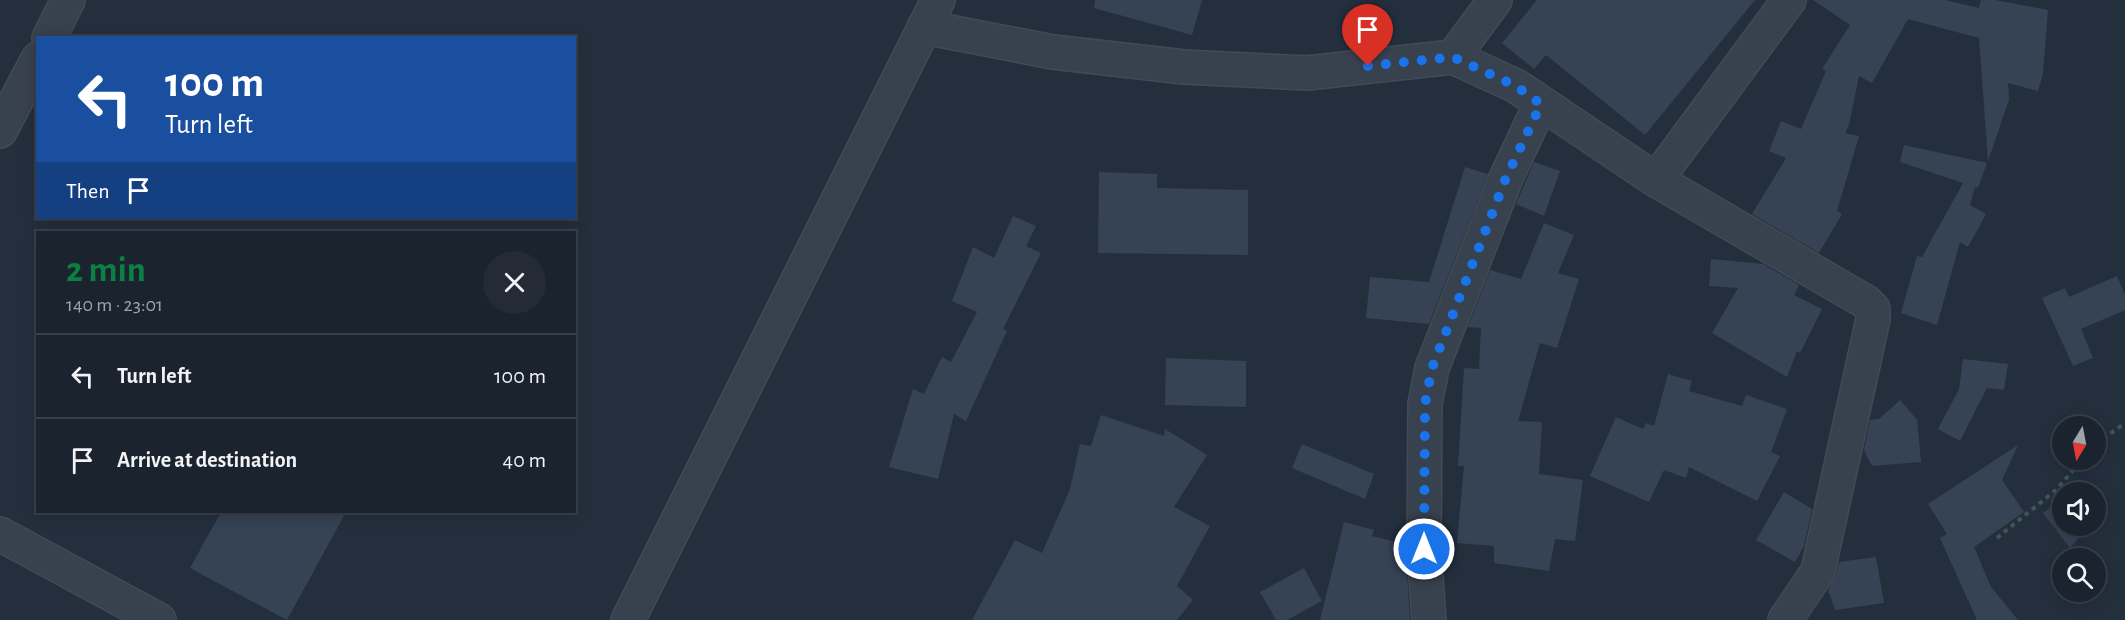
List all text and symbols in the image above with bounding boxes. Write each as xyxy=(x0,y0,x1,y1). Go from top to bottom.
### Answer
pin xyxy=(1342,4,1393,66)
icon: arrive xyxy=(1351,13,1384,46)
icon: left xyxy=(66,60,144,138)
text: 100 m xyxy=(165,62,264,104)
text: Turn left xyxy=(165,111,253,138)
icon: arrive xyxy=(122,174,155,207)
text: Then xyxy=(66,180,110,202)
button: close xyxy=(483,251,546,314)
text: 2 min xyxy=(66,252,146,288)
text: 140 m · 23:01 xyxy=(66,295,163,315)
icon: left xyxy=(66,360,99,393)
text: Turn left xyxy=(117,365,191,387)
text: 100 m xyxy=(494,365,546,387)
north arrow xyxy=(2052,416,2106,470)
map controls xyxy=(2052,416,2106,602)
icon: arrive xyxy=(66,444,99,477)
text: Arrive at destination xyxy=(117,449,297,471)
text: 40 m xyxy=(503,449,546,471)
button: sound xyxy=(2052,482,2106,536)
position arrow xyxy=(1392,517,1456,581)
button: search xyxy=(2052,548,2106,602)

